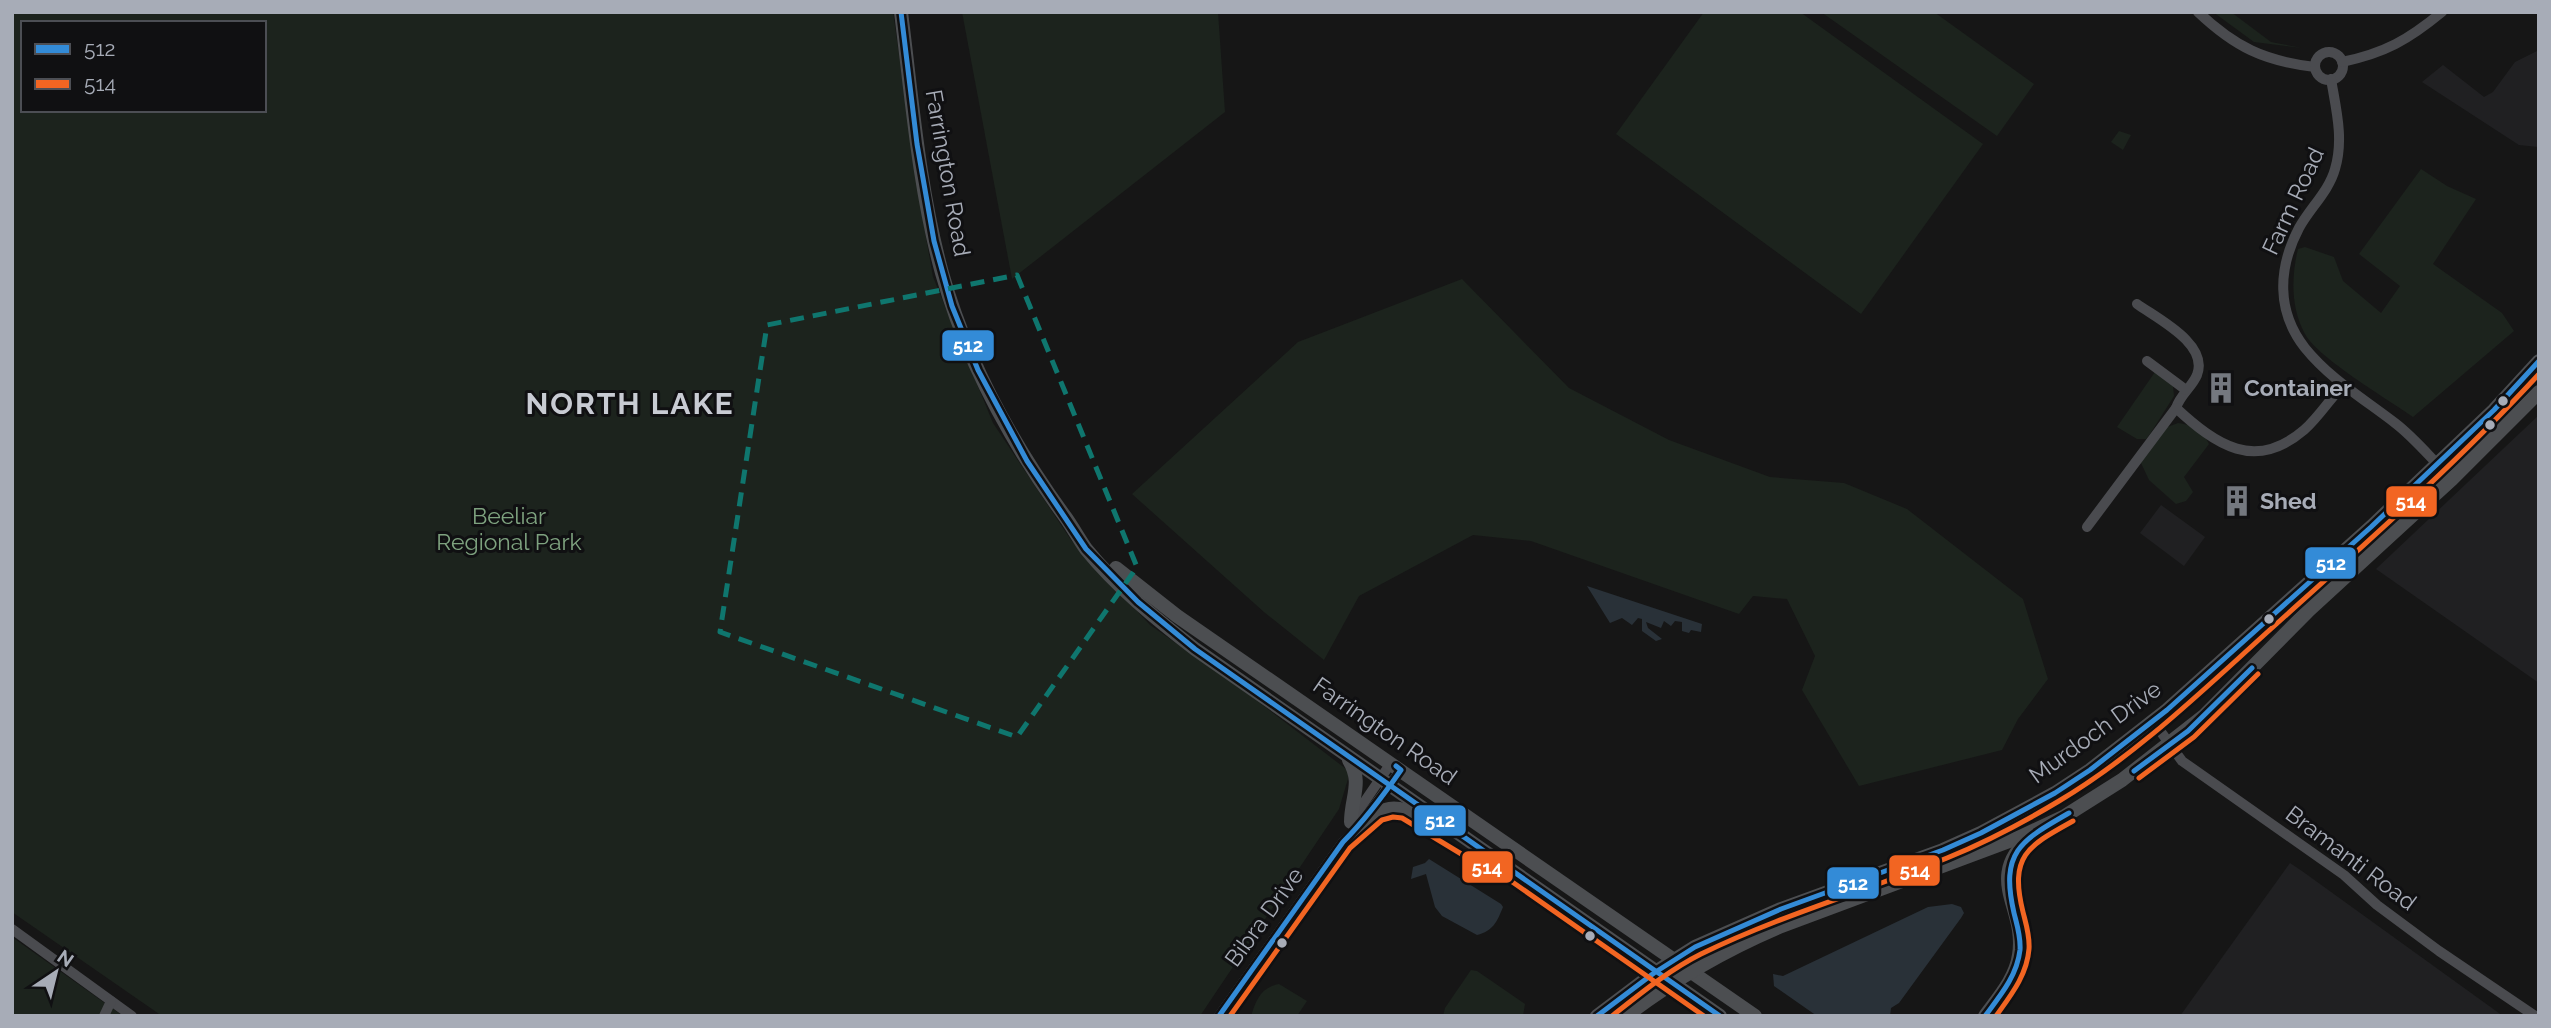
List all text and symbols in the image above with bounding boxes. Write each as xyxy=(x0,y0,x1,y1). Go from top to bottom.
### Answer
legend xyxy=(21,21,266,112)
text: 512 xyxy=(84,36,115,61)
text: 514 xyxy=(84,71,116,96)
street label: Farrington Road xyxy=(921,87,976,258)
street label: Farm Road xyxy=(2256,143,2329,259)
line badge: 512 xyxy=(941,329,995,362)
text: 512 xyxy=(953,334,983,356)
building icon: Container xyxy=(2204,371,2238,405)
place label: Container xyxy=(2244,374,2352,401)
district label: NORTH LAKE xyxy=(525,386,735,421)
unlabelled marker xyxy=(2496,394,2510,408)
unlabelled marker xyxy=(2483,418,2497,432)
building icon: Shed xyxy=(2220,484,2254,518)
line badge: 514 xyxy=(2385,485,2438,518)
place label: Shed xyxy=(2260,487,2317,514)
text: 514 xyxy=(2396,490,2427,512)
park label: Beeliar Regional Park xyxy=(436,502,582,555)
line badge: 512 xyxy=(2304,546,2357,580)
text: 512 xyxy=(2316,552,2346,574)
unlabelled marker xyxy=(2262,612,2276,626)
street label: Farrington Road xyxy=(1308,671,1462,790)
street label: Murdoch Drive xyxy=(2024,675,2166,788)
street label: Bramanti Road xyxy=(2281,800,2422,916)
line badge: 512 xyxy=(1413,804,1467,837)
text: 512 xyxy=(1425,809,1455,831)
line badge: 514 xyxy=(1461,850,1514,884)
line badge: 514 xyxy=(1888,854,1941,887)
text: 514 xyxy=(1472,856,1503,878)
text: 514 xyxy=(1900,859,1931,881)
street label: Bibra Drive xyxy=(1219,862,1309,971)
line badge: 512 xyxy=(1826,866,1880,900)
text: 512 xyxy=(1838,872,1868,894)
unlabelled marker xyxy=(1583,929,1597,943)
unlabelled marker xyxy=(1275,936,1289,950)
north arrow xyxy=(21,937,91,1007)
text: N xyxy=(54,945,78,971)

